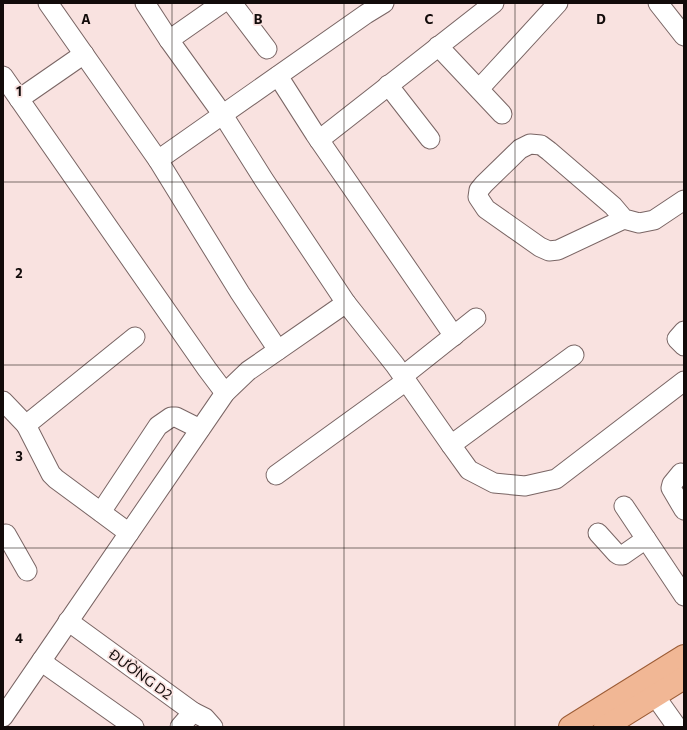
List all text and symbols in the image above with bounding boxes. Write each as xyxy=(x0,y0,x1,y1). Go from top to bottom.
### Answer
text: A xyxy=(81,11,91,27)
text: B xyxy=(254,11,263,27)
text: C xyxy=(425,11,434,27)
text: D xyxy=(596,11,606,27)
text: 1 xyxy=(16,83,22,99)
text: 2 xyxy=(15,265,23,281)
text: 3 xyxy=(15,448,23,464)
text: 4 xyxy=(15,630,23,646)
street label: ĐƯỜNG D2 xyxy=(105,645,176,703)

